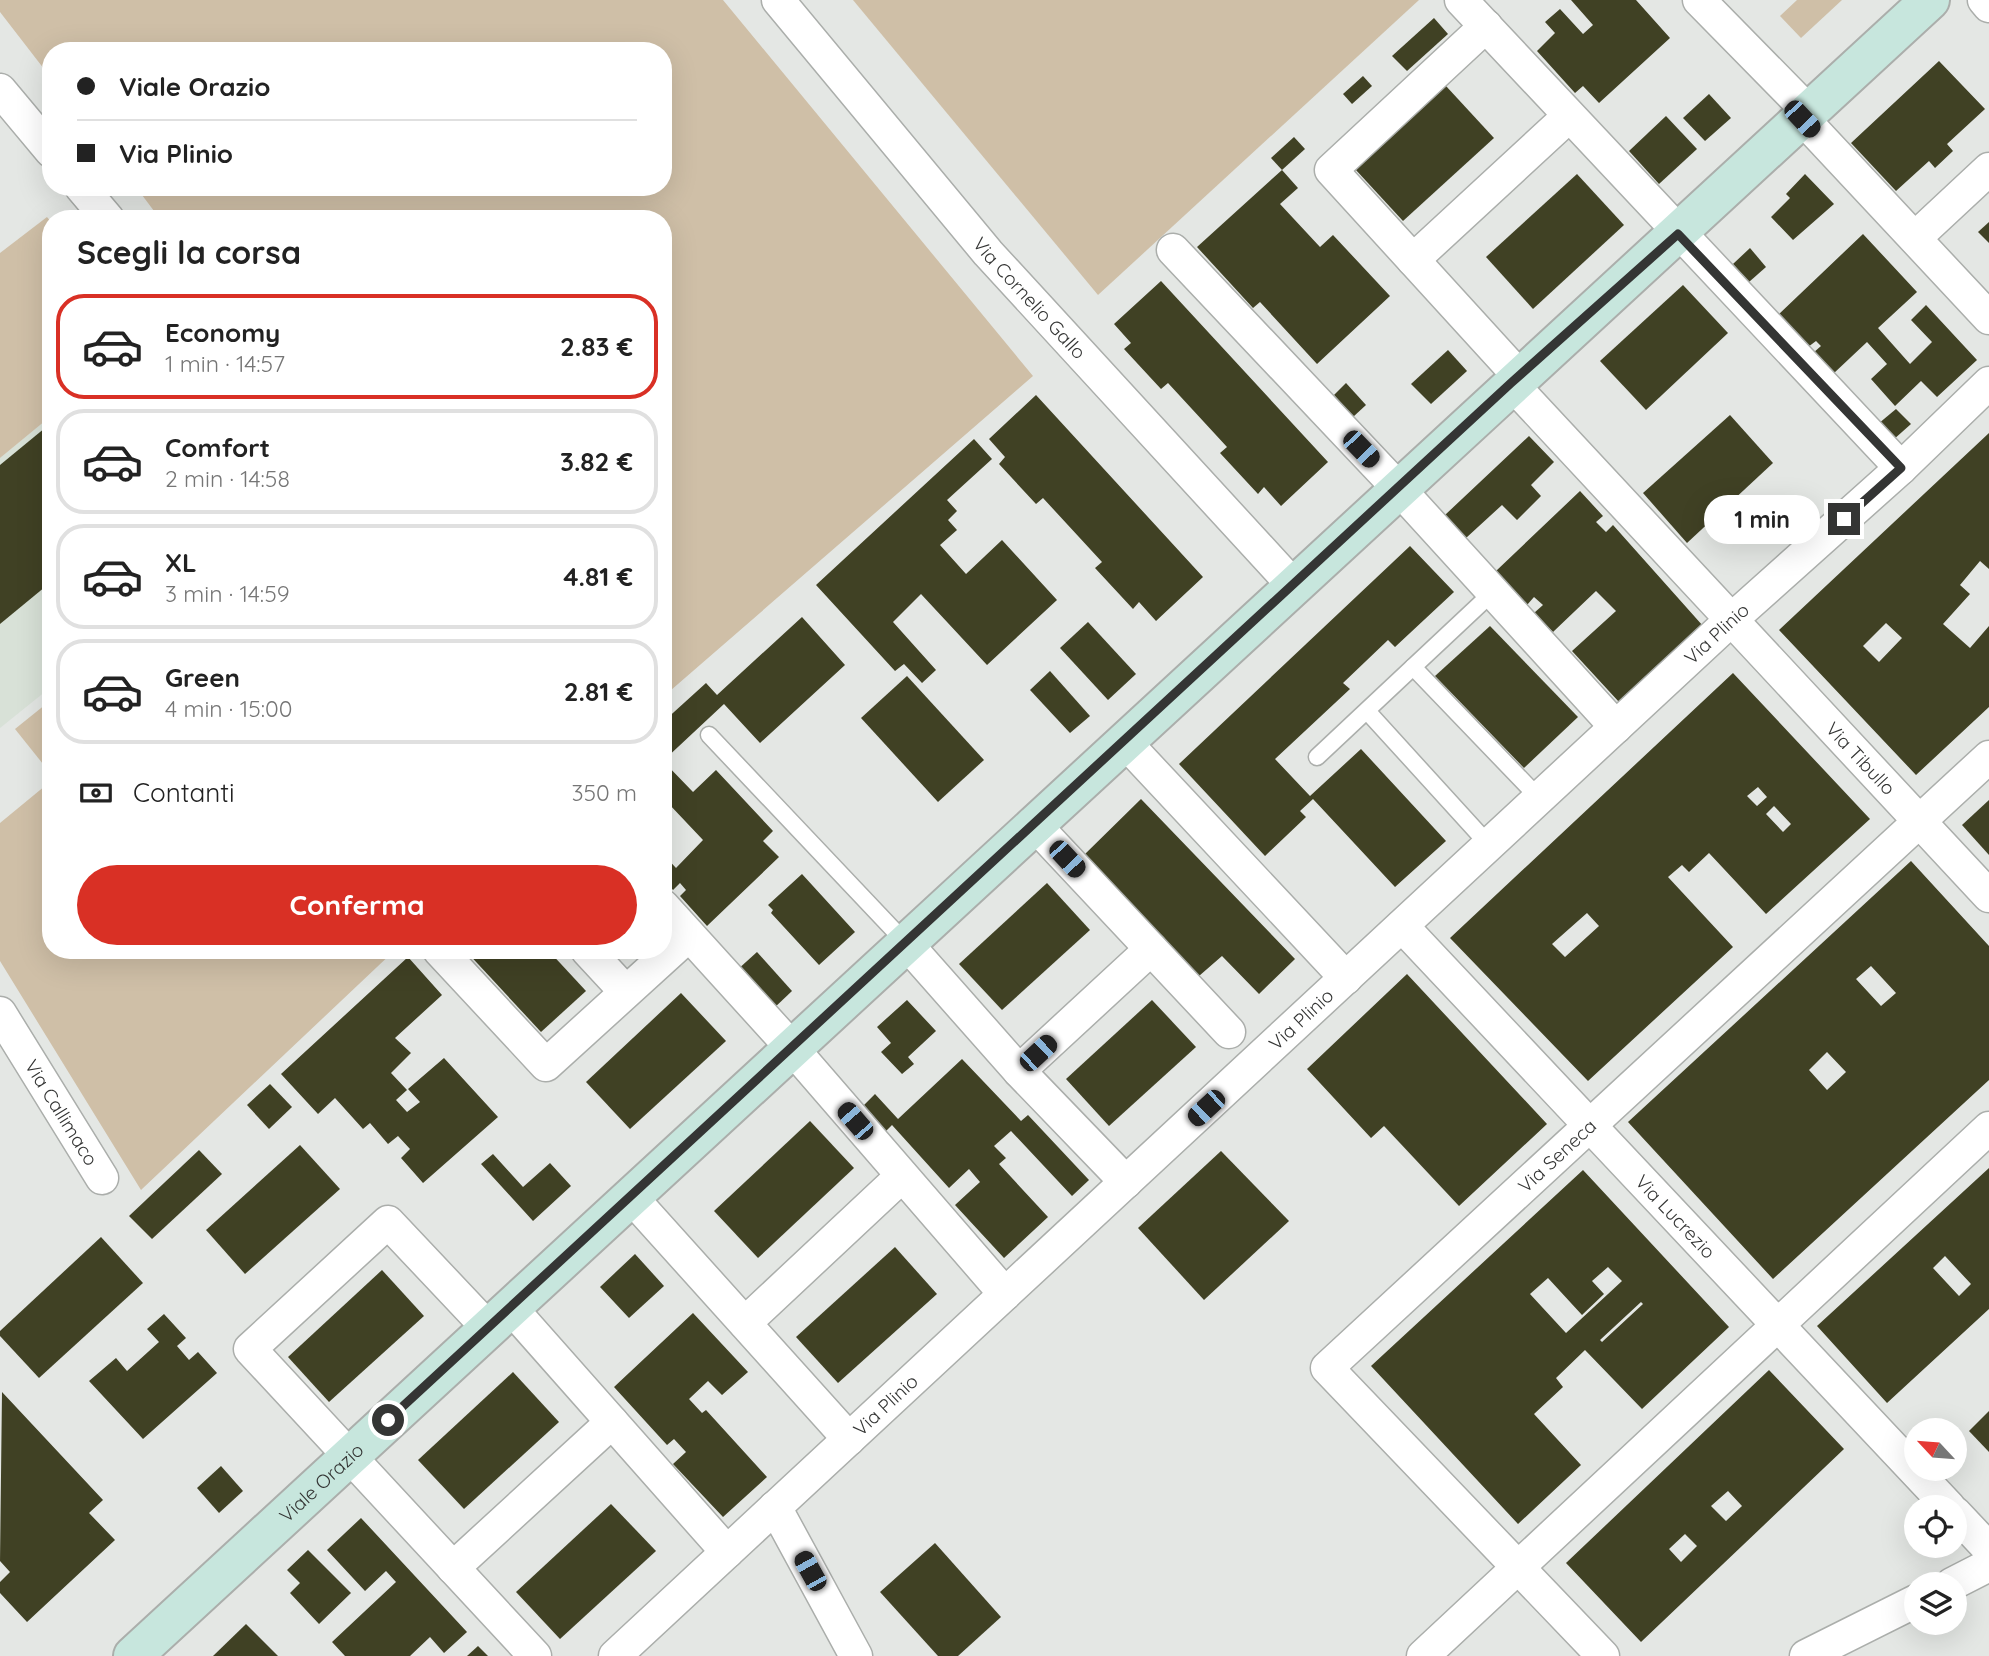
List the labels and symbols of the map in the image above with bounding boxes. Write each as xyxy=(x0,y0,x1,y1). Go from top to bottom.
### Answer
car xyxy=(1780,96,1825,142)
street label: Via Cornelio Gallo xyxy=(968,232,1091,364)
car xyxy=(1339,427,1384,471)
callout: 1 min xyxy=(1704,494,1820,544)
route end xyxy=(1828,503,1860,535)
street label: Via Plinio xyxy=(1679,598,1754,669)
street label: Via Tibullo xyxy=(1821,717,1901,800)
car xyxy=(1045,836,1090,882)
street label: Via Plinio xyxy=(1264,983,1338,1055)
car xyxy=(1016,1031,1061,1075)
street label: Via Callimaco xyxy=(20,1055,103,1170)
car xyxy=(1184,1086,1229,1130)
car xyxy=(834,1098,877,1144)
street label: Via Seneca xyxy=(1513,1114,1601,1198)
street label: Via Lucrezio xyxy=(1630,1170,1721,1264)
street label: Via Plinio xyxy=(848,1369,923,1441)
route start xyxy=(372,1404,404,1436)
north arrow xyxy=(1904,1418,1967,1480)
street label: Viale Orazio xyxy=(274,1438,368,1527)
car xyxy=(791,1548,830,1594)

